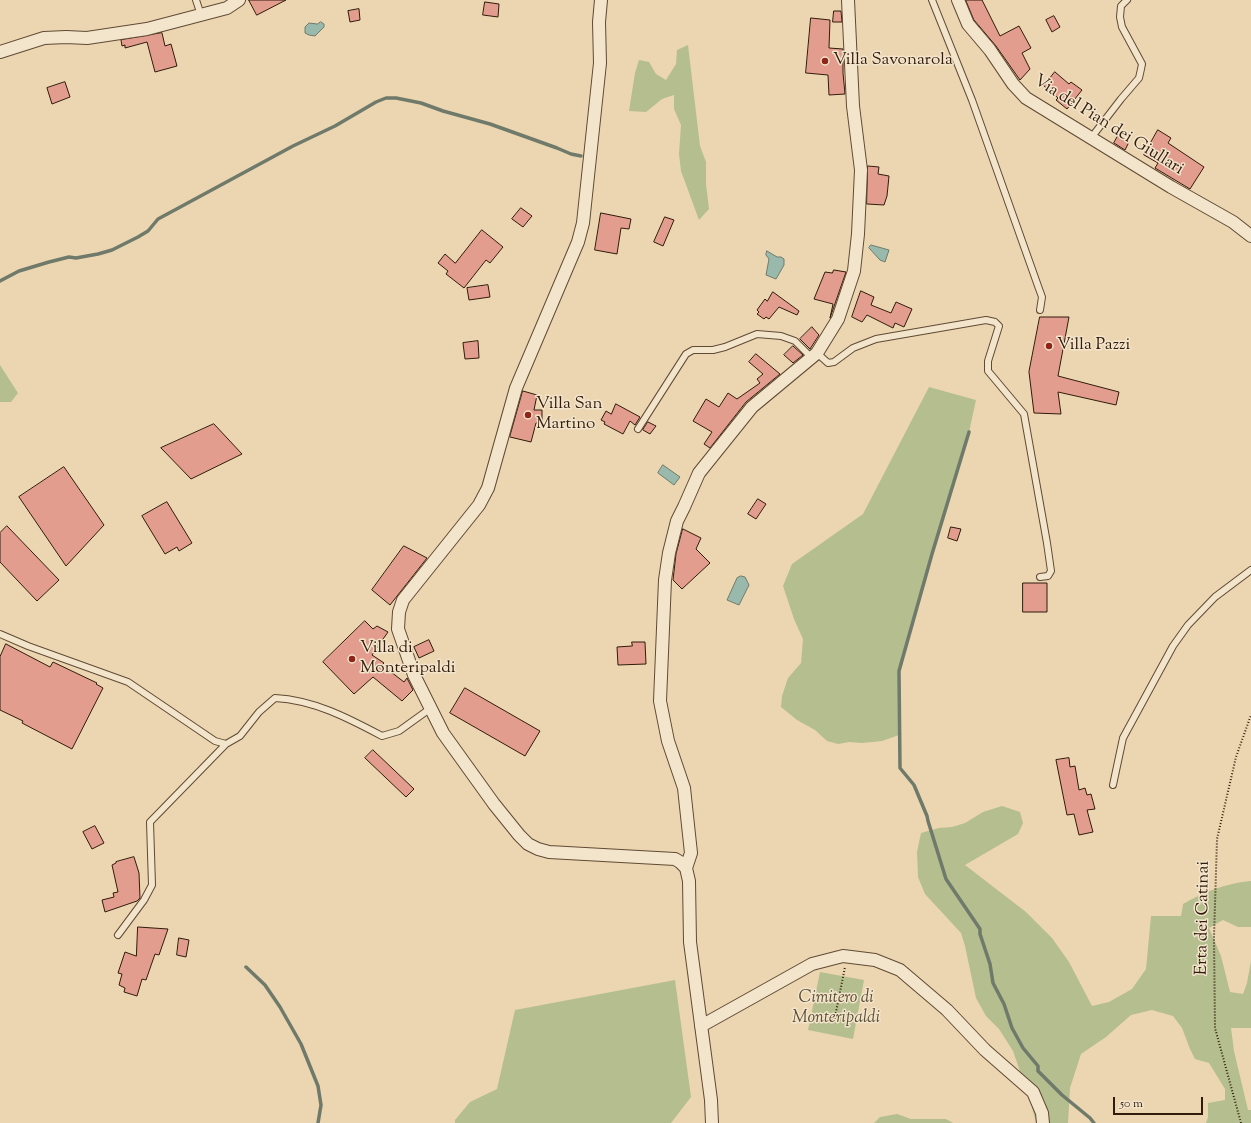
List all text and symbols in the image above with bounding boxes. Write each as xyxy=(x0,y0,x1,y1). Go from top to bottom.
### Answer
place label: Villa Savonarola xyxy=(833,51,953,71)
marker: Villa Savonarola xyxy=(820,56,830,66)
street label: Via del Pian dei Giullari xyxy=(1029,72,1187,180)
place label: Villa Pazzi xyxy=(1057,336,1130,356)
marker: Villa Pazzi xyxy=(1044,341,1054,351)
place label: Villa San Martino xyxy=(536,395,603,435)
marker: Villa San Martino xyxy=(523,410,533,420)
place label: Villa di Monteripaldi xyxy=(360,639,456,679)
marker: Villa di Monteripaldi xyxy=(347,654,357,664)
street label: Erta dei Catinai xyxy=(1193,861,1215,975)
park label: Cimitero di Monteripaldi xyxy=(792,989,880,1029)
scale bar xyxy=(1115,1089,1205,1115)
text: 50 m xyxy=(1120,1095,1143,1113)

